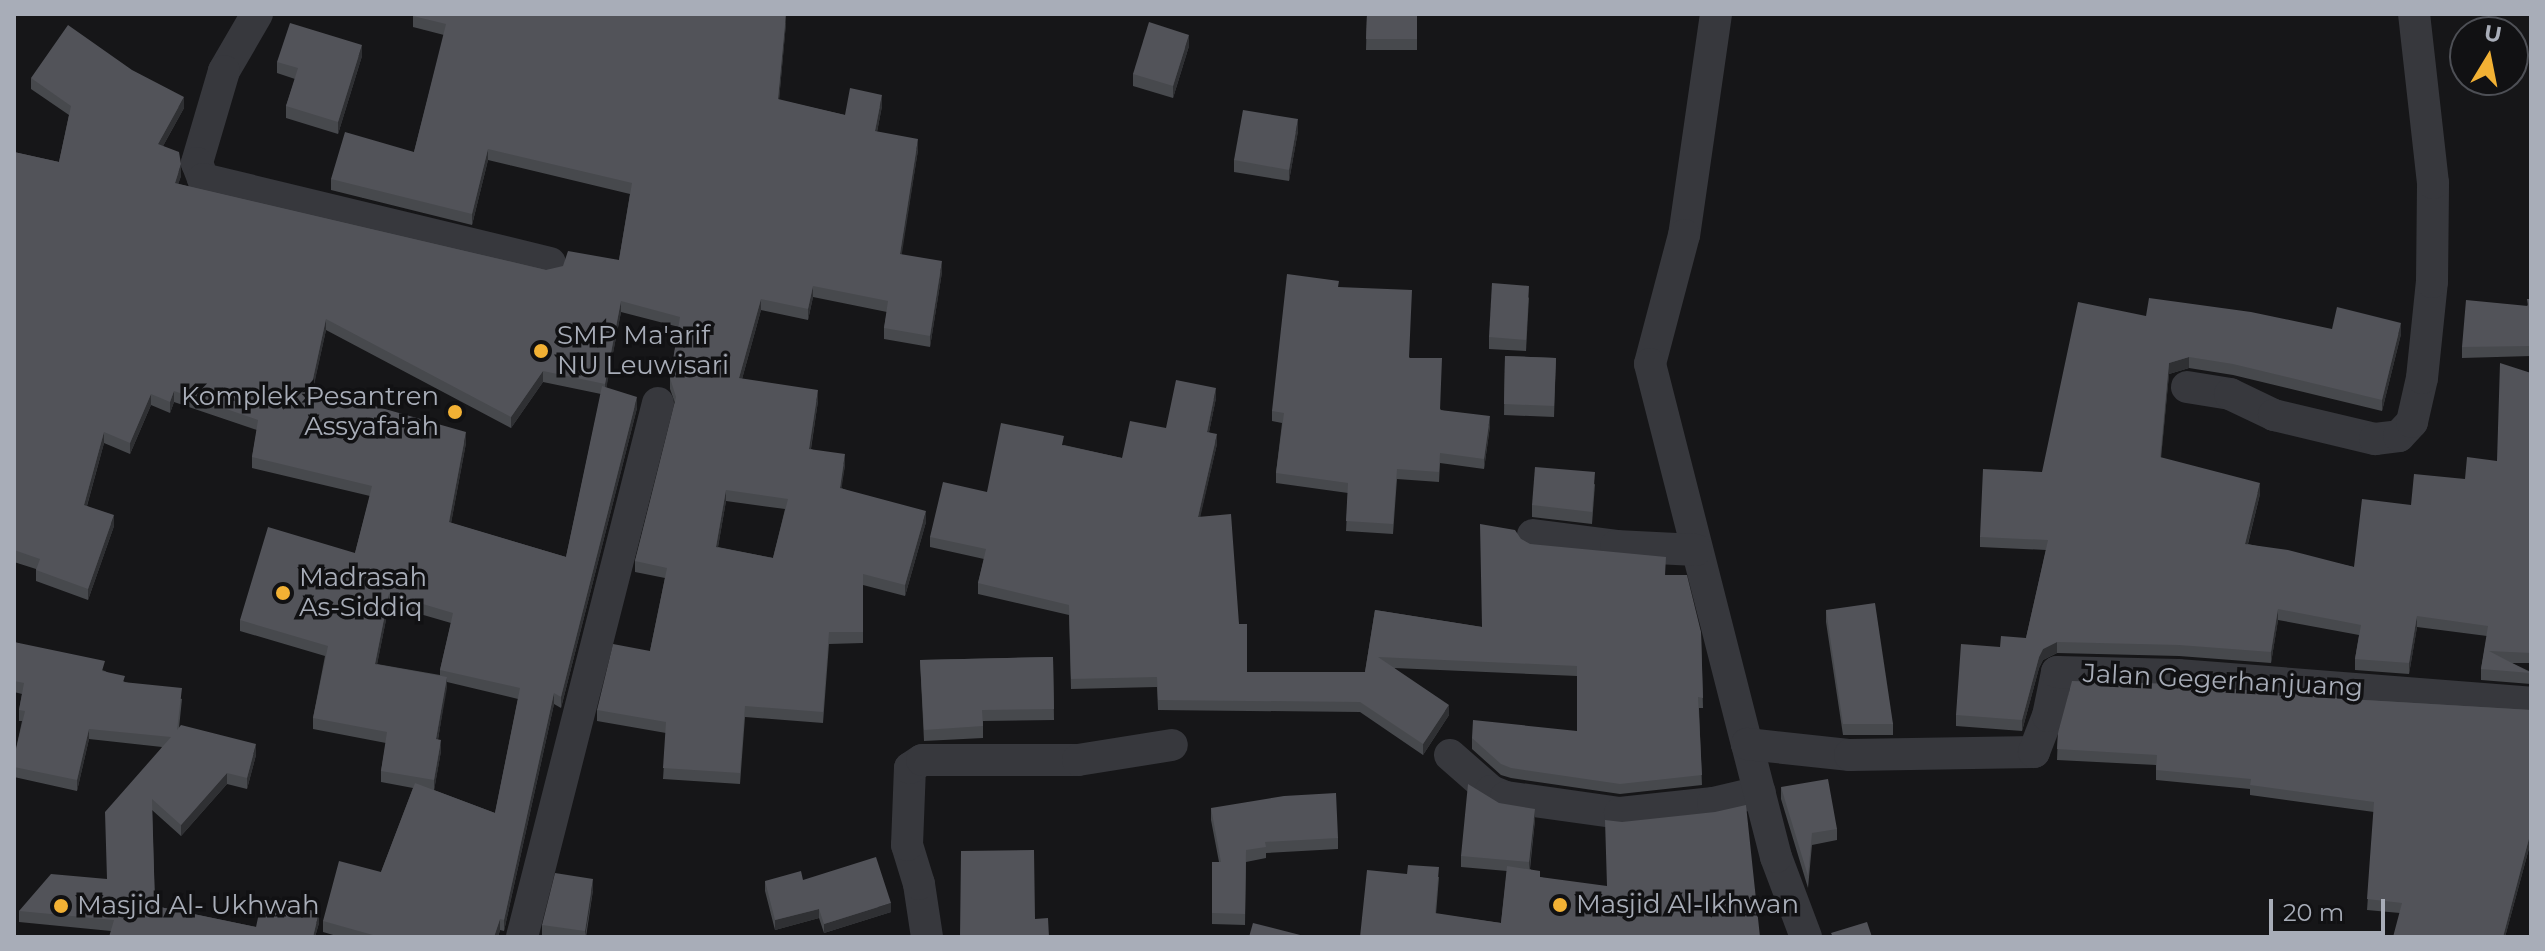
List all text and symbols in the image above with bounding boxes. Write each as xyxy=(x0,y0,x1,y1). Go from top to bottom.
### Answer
north arrow xyxy=(2449,16,2529,96)
text: U xyxy=(2482,19,2504,49)
place label: SMP Ma'arif NU Leuwisari xyxy=(557,320,729,382)
marker: SMP Ma'arif NU Leuwisari xyxy=(532,342,550,360)
place label: Komplek Pesantren Assyafa'ah xyxy=(181,381,439,442)
marker: Komplek Pesantren Assyafa'ah xyxy=(446,403,464,421)
place label: Madrasah As-Siddiq xyxy=(299,562,427,624)
marker: Madrasah As-Siddiq xyxy=(274,584,292,602)
street label: Jalan Gegerhanjuang xyxy=(2082,658,2364,704)
scale bar xyxy=(2273,883,2389,933)
place label: Masjid Al-Ikhwan xyxy=(1576,889,1799,921)
place label: Masjid Al- Ukhwah xyxy=(77,890,320,922)
marker: Masjid Al-Ikhwan xyxy=(1551,896,1569,914)
marker: Masjid Al- Ukhwah xyxy=(52,897,70,915)
text: 20 m xyxy=(2283,898,2344,927)

